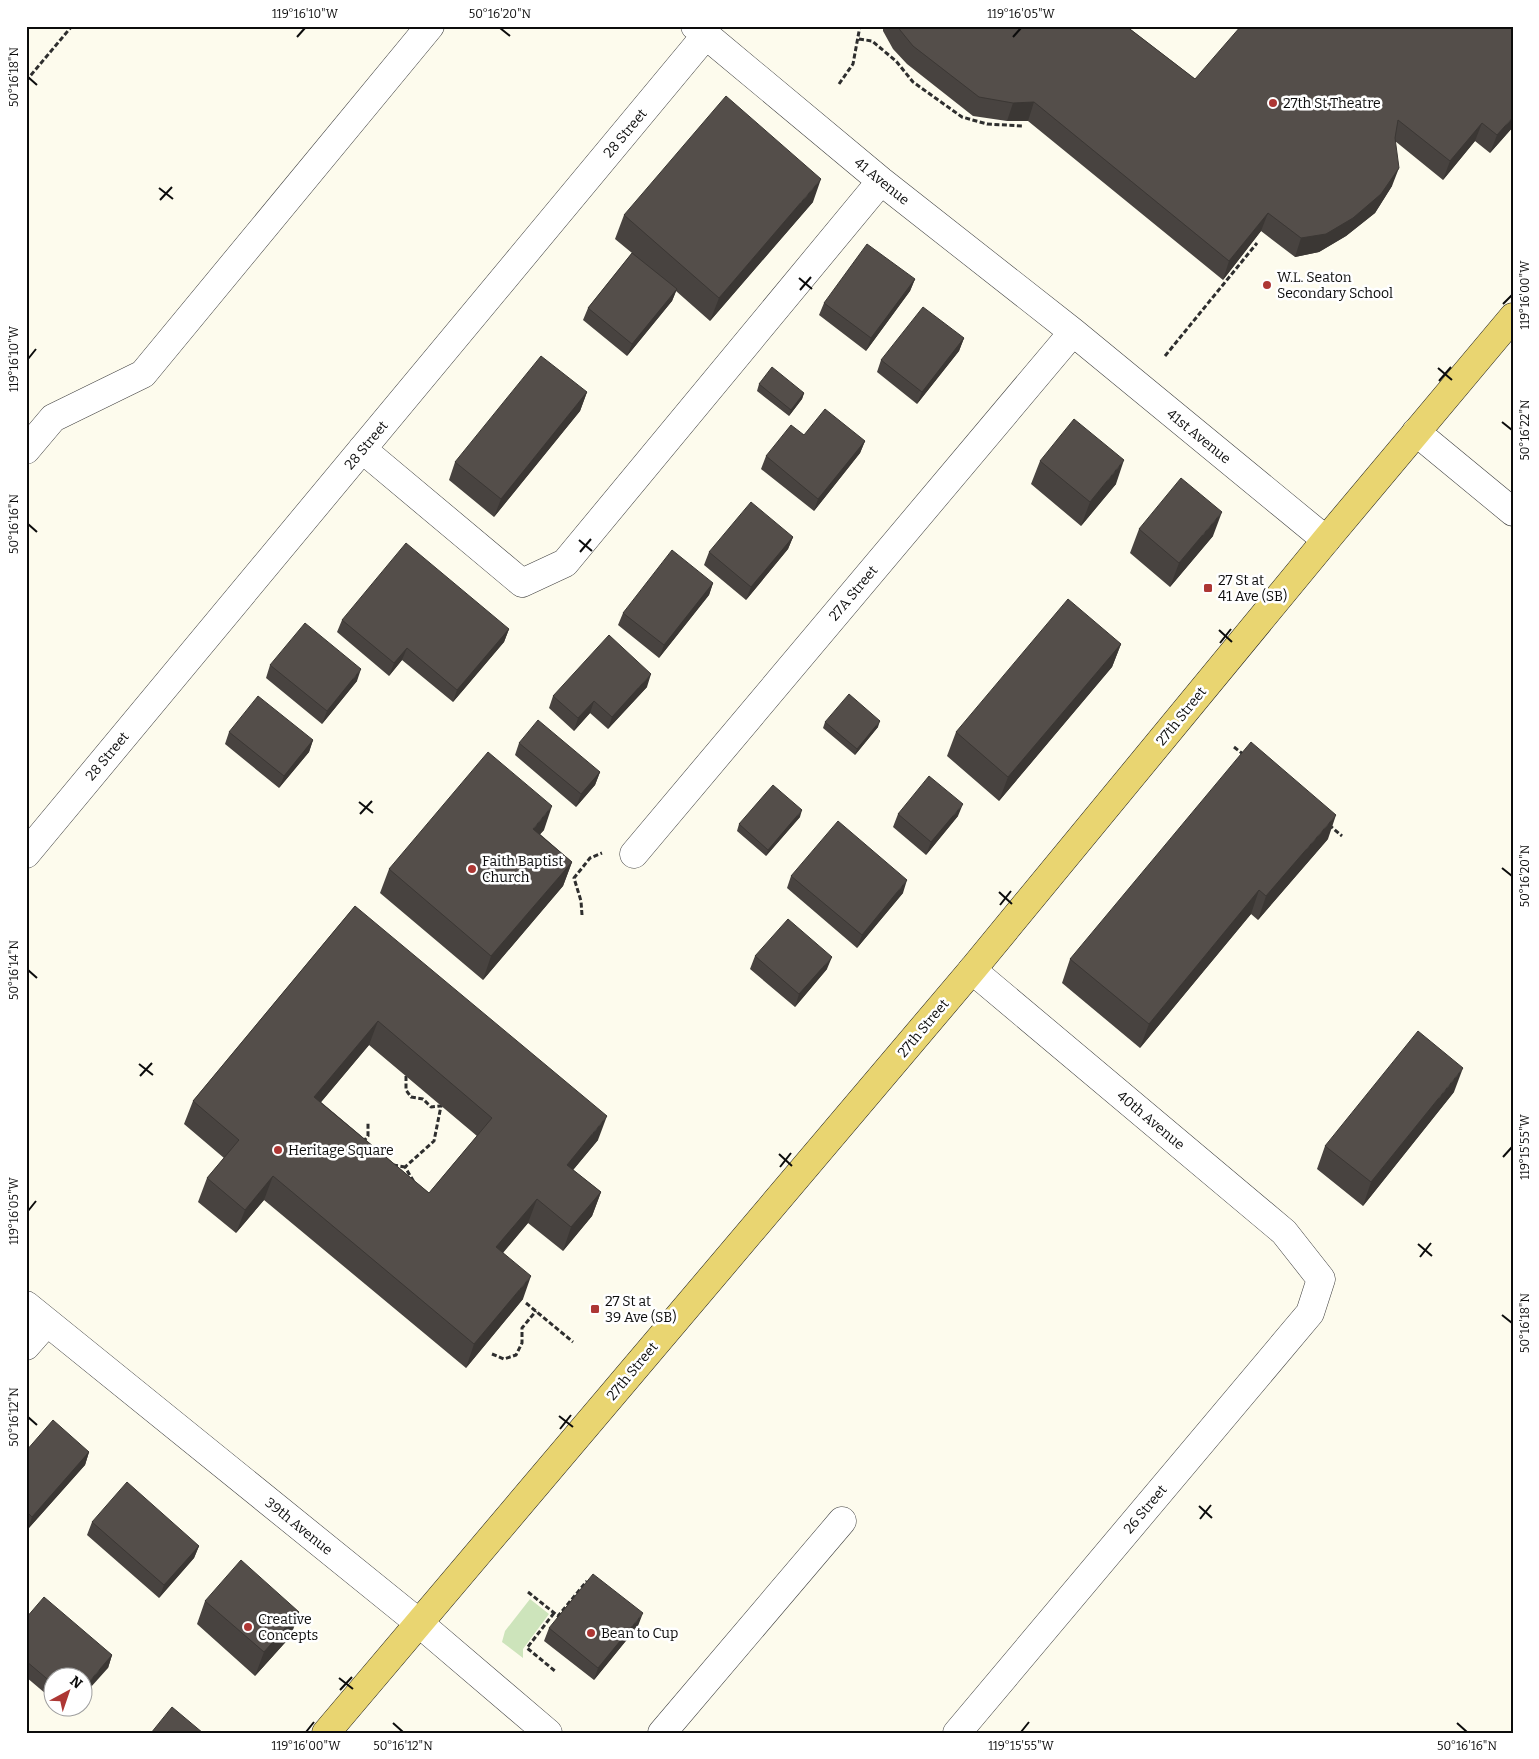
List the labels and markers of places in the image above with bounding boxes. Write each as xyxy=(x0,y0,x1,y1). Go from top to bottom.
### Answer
place label: 27th St Theatre xyxy=(1283,95,1381,112)
marker: 27th St Theatre xyxy=(1267,97,1279,109)
place label: W.L. Seaton Secondary School xyxy=(1277,269,1393,302)
marker: W.L. Seaton Secondary School xyxy=(1261,279,1273,291)
place label: 27 St at 41 Ave (SB) xyxy=(1218,572,1287,605)
marker: 27 St at 41 Ave (SB) xyxy=(1202,582,1214,594)
place label: Faith Baptist Church xyxy=(482,853,563,886)
marker: Faith Baptist Church xyxy=(466,863,478,875)
place label: Heritage Square xyxy=(288,1142,394,1159)
marker: Heritage Square xyxy=(272,1144,284,1156)
place label: 27 St at 39 Ave (SB) xyxy=(605,1293,677,1326)
marker: 27 St at 39 Ave (SB) xyxy=(589,1303,601,1315)
place label: Creative Concepts xyxy=(258,1611,318,1644)
marker: Creative Concepts xyxy=(242,1621,254,1633)
place label: Bean to Cup xyxy=(601,1625,678,1642)
marker: Bean to Cup xyxy=(585,1627,597,1639)

